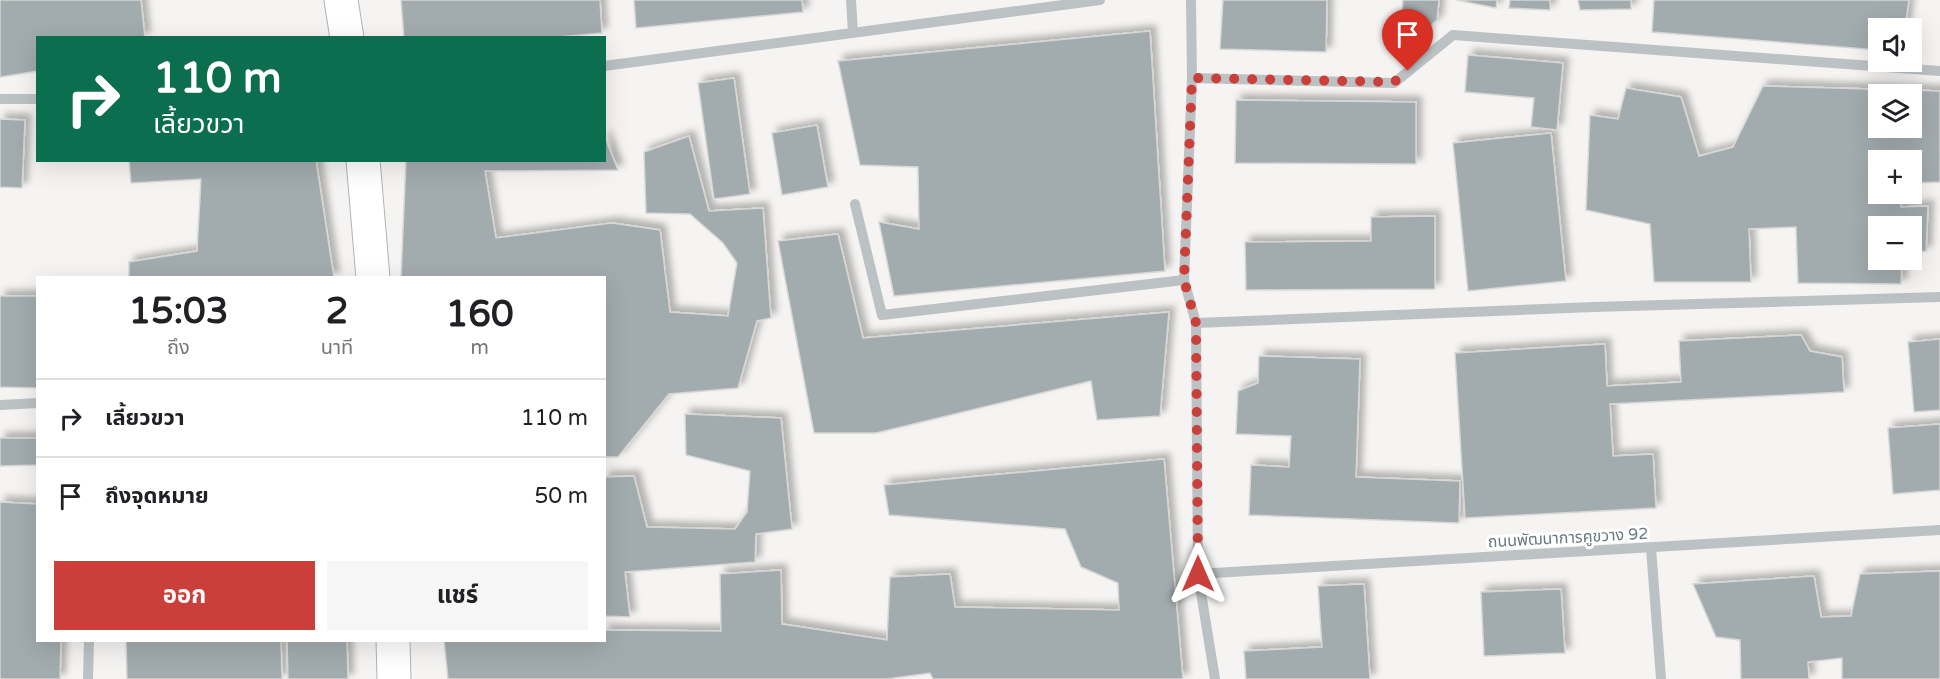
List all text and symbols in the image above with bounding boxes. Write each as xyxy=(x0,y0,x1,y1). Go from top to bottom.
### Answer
pin xyxy=(1382,9,1433,71)
icon: arrive xyxy=(1391,18,1424,51)
map controls xyxy=(1868,18,1922,270)
button: sound xyxy=(1868,18,1922,72)
text: 110 m xyxy=(153,53,282,104)
icon: right xyxy=(54,60,132,138)
button: layers xyxy=(1868,84,1922,138)
text: เลี้ยวขวา xyxy=(153,108,244,141)
button: + xyxy=(1868,150,1922,204)
button: − xyxy=(1868,216,1922,270)
text: 15:03 xyxy=(128,290,228,333)
text: 2 xyxy=(326,290,348,333)
text: 160 xyxy=(446,293,514,336)
text: ถึง xyxy=(167,336,190,360)
text: นาที xyxy=(321,336,353,360)
text: m xyxy=(470,336,489,360)
icon: right xyxy=(54,402,87,435)
text: เลี้ยวขวา xyxy=(105,405,185,431)
text: 110 m xyxy=(521,405,588,431)
icon: arrive xyxy=(54,480,87,513)
text: ถึงจุดหมาย xyxy=(105,483,209,509)
text: 50 m xyxy=(534,483,588,509)
street label: ถนนพัฒนาการคูขวาง 92 xyxy=(1487,524,1649,552)
position arrow xyxy=(1166,542,1230,606)
button: ออก xyxy=(54,561,315,630)
button: แชร์ xyxy=(327,561,588,630)

